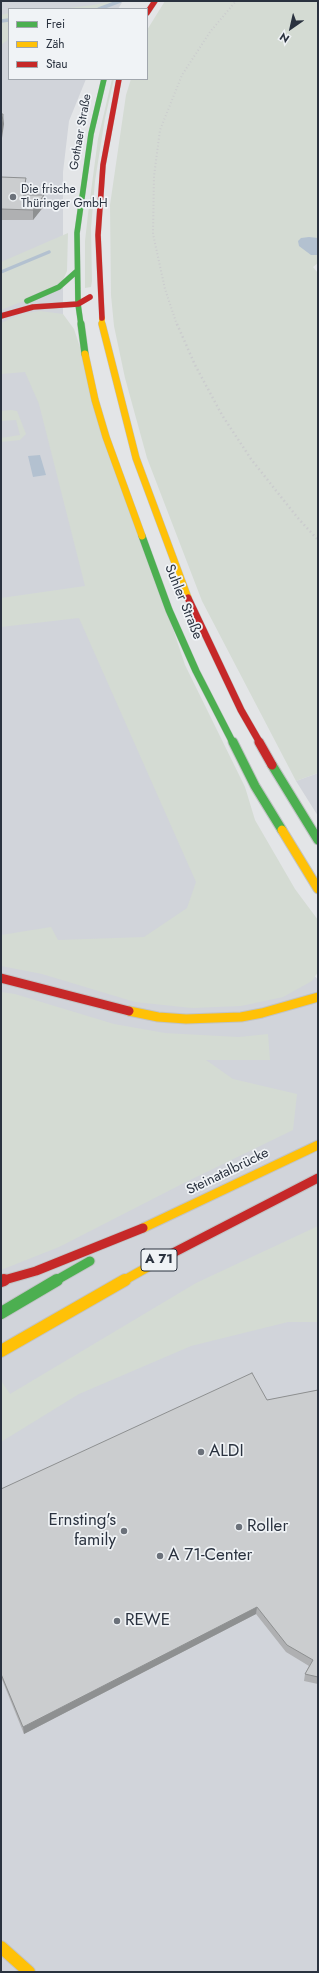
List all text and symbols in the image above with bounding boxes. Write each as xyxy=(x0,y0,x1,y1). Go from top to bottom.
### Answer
legend xyxy=(8,8,148,80)
north arrow xyxy=(271,8,311,48)
text: Frei xyxy=(46,15,65,33)
text: N xyxy=(276,29,292,47)
text: Zäh xyxy=(46,35,65,53)
text: Stau xyxy=(46,55,68,73)
street label: Gothaer Straße xyxy=(67,93,95,171)
place label: Die frische Thüringer GmbH xyxy=(21,183,108,211)
marker: Die frische Thüringer GmbH xyxy=(8,192,18,202)
street label: Suhler Straße xyxy=(160,562,206,642)
street label: Steinatalbrücke xyxy=(184,1145,272,1199)
road number: A 71 xyxy=(141,1249,177,1271)
place label: ALDI xyxy=(209,1442,244,1462)
marker: ALDI xyxy=(196,1447,206,1457)
place label: Ernsting's family xyxy=(48,1511,116,1551)
place label: Roller xyxy=(247,1517,288,1537)
marker: Roller xyxy=(234,1522,244,1532)
marker: Ernsting's family xyxy=(119,1526,129,1536)
place label: A 71-Center xyxy=(168,1546,252,1566)
marker: A 71-Center xyxy=(155,1551,165,1561)
place label: REWE xyxy=(125,1611,170,1631)
marker: REWE xyxy=(112,1616,122,1626)

